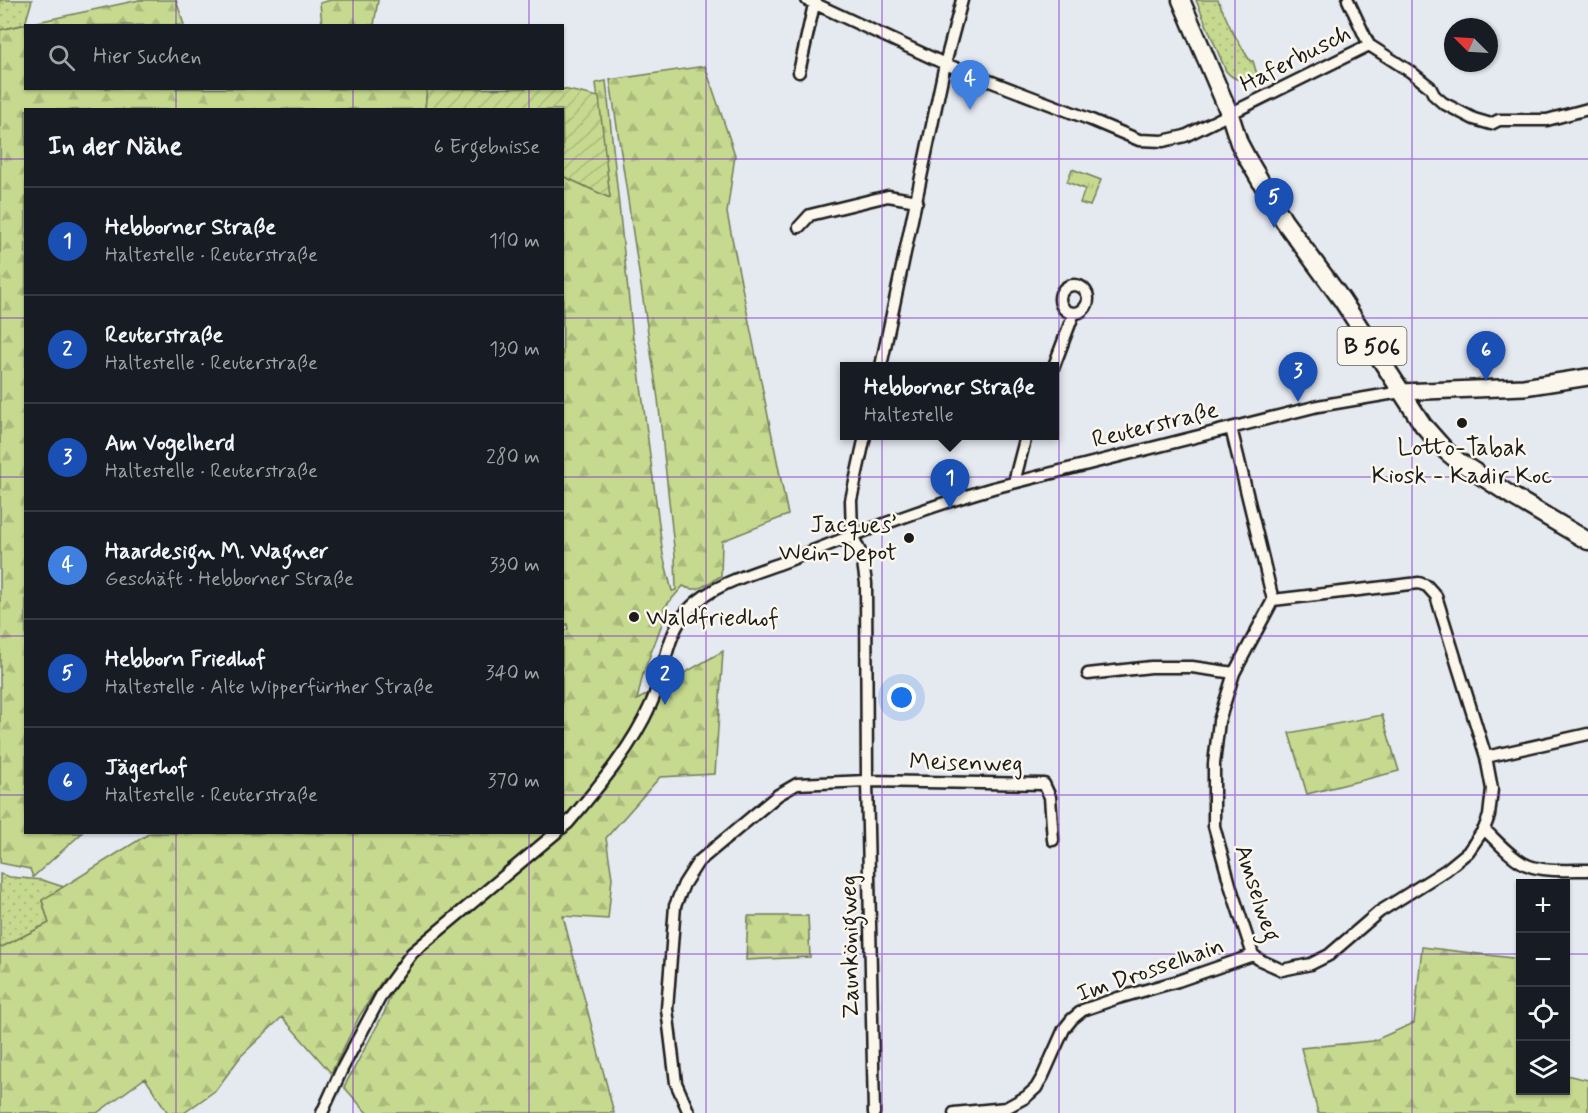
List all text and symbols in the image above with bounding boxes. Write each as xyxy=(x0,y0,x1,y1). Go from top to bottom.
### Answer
street label: Haferbusch xyxy=(1235,18,1356,100)
north arrow xyxy=(1444,18,1498,72)
search box xyxy=(24,24,564,90)
icon: search xyxy=(45,41,78,74)
text: Hier suchen xyxy=(93,43,202,71)
pin: 4 xyxy=(950,60,990,110)
text: In der Nähe xyxy=(48,130,182,164)
text: 6 Ergebnisse xyxy=(434,134,540,161)
pin: 5 xyxy=(1254,178,1294,228)
text: Hebborner Straße xyxy=(105,214,276,242)
text: 1 xyxy=(63,228,72,255)
text: 110 m xyxy=(489,228,540,255)
text: Haltestelle · Reuterstraße xyxy=(105,242,318,269)
text: Reuterstraße xyxy=(105,322,223,350)
road number: B 506 xyxy=(1338,327,1406,365)
pin: 6 xyxy=(1466,332,1506,381)
text: 2 xyxy=(63,336,72,363)
text: 130 m xyxy=(489,336,540,363)
text: Haltestelle · Reuterstraße xyxy=(105,350,318,377)
pin: 3 xyxy=(1278,352,1318,402)
popup xyxy=(840,362,1059,440)
text: Hebborner Straße xyxy=(864,374,1035,402)
street label: Reuterstraße xyxy=(1089,395,1222,456)
text: Haltestelle xyxy=(864,402,954,429)
marker: Lotto-Tabak Kiosk - Kadir Koc xyxy=(1455,416,1469,430)
text: Am Vogelherd xyxy=(105,430,235,458)
place label: Lotto-Tabak Kiosk - Kadir Koc xyxy=(1372,433,1552,492)
text: 3 xyxy=(63,444,72,471)
text: 280 m xyxy=(486,444,540,471)
text: Haltestelle · Reuterstraße xyxy=(105,458,318,485)
pin: 1 xyxy=(930,460,970,509)
place label: Jacques’ Wein-Depot xyxy=(779,510,897,569)
marker: Jacques’ Wein-Depot xyxy=(902,531,916,545)
text: Haardesign M. Wagner xyxy=(105,538,329,566)
text: 4 xyxy=(62,552,73,579)
text: 330 m xyxy=(489,552,540,579)
text: Geschäft · Hebborner Straße xyxy=(105,566,354,593)
place label: Waldfriedhof xyxy=(646,603,779,634)
marker: Waldfriedhof xyxy=(627,610,641,624)
text: Hebborn Friedhof xyxy=(105,646,266,674)
pin: 2 xyxy=(646,656,684,705)
text: 5 xyxy=(62,660,74,687)
text: 340 m xyxy=(485,660,540,687)
text: Haltestelle · Alte Wipperfürther Straße xyxy=(105,674,434,701)
your location xyxy=(887,683,916,712)
street label: Meisenweg xyxy=(909,747,1023,780)
text: Jägerhof xyxy=(105,754,187,782)
text: 6 xyxy=(62,768,73,795)
text: 370 m xyxy=(488,768,540,795)
text: Haltestelle · Reuterstraße xyxy=(105,782,318,809)
street label: Amselweg xyxy=(1223,841,1287,947)
street label: Zaunkönigweg xyxy=(834,875,870,1019)
map controls xyxy=(1516,879,1570,1095)
button: + xyxy=(1516,879,1570,933)
street label: Im Drosselhain xyxy=(1073,931,1228,1010)
button: − xyxy=(1516,933,1570,987)
button: locate xyxy=(1516,987,1570,1041)
button: layers xyxy=(1516,1041,1570,1095)

